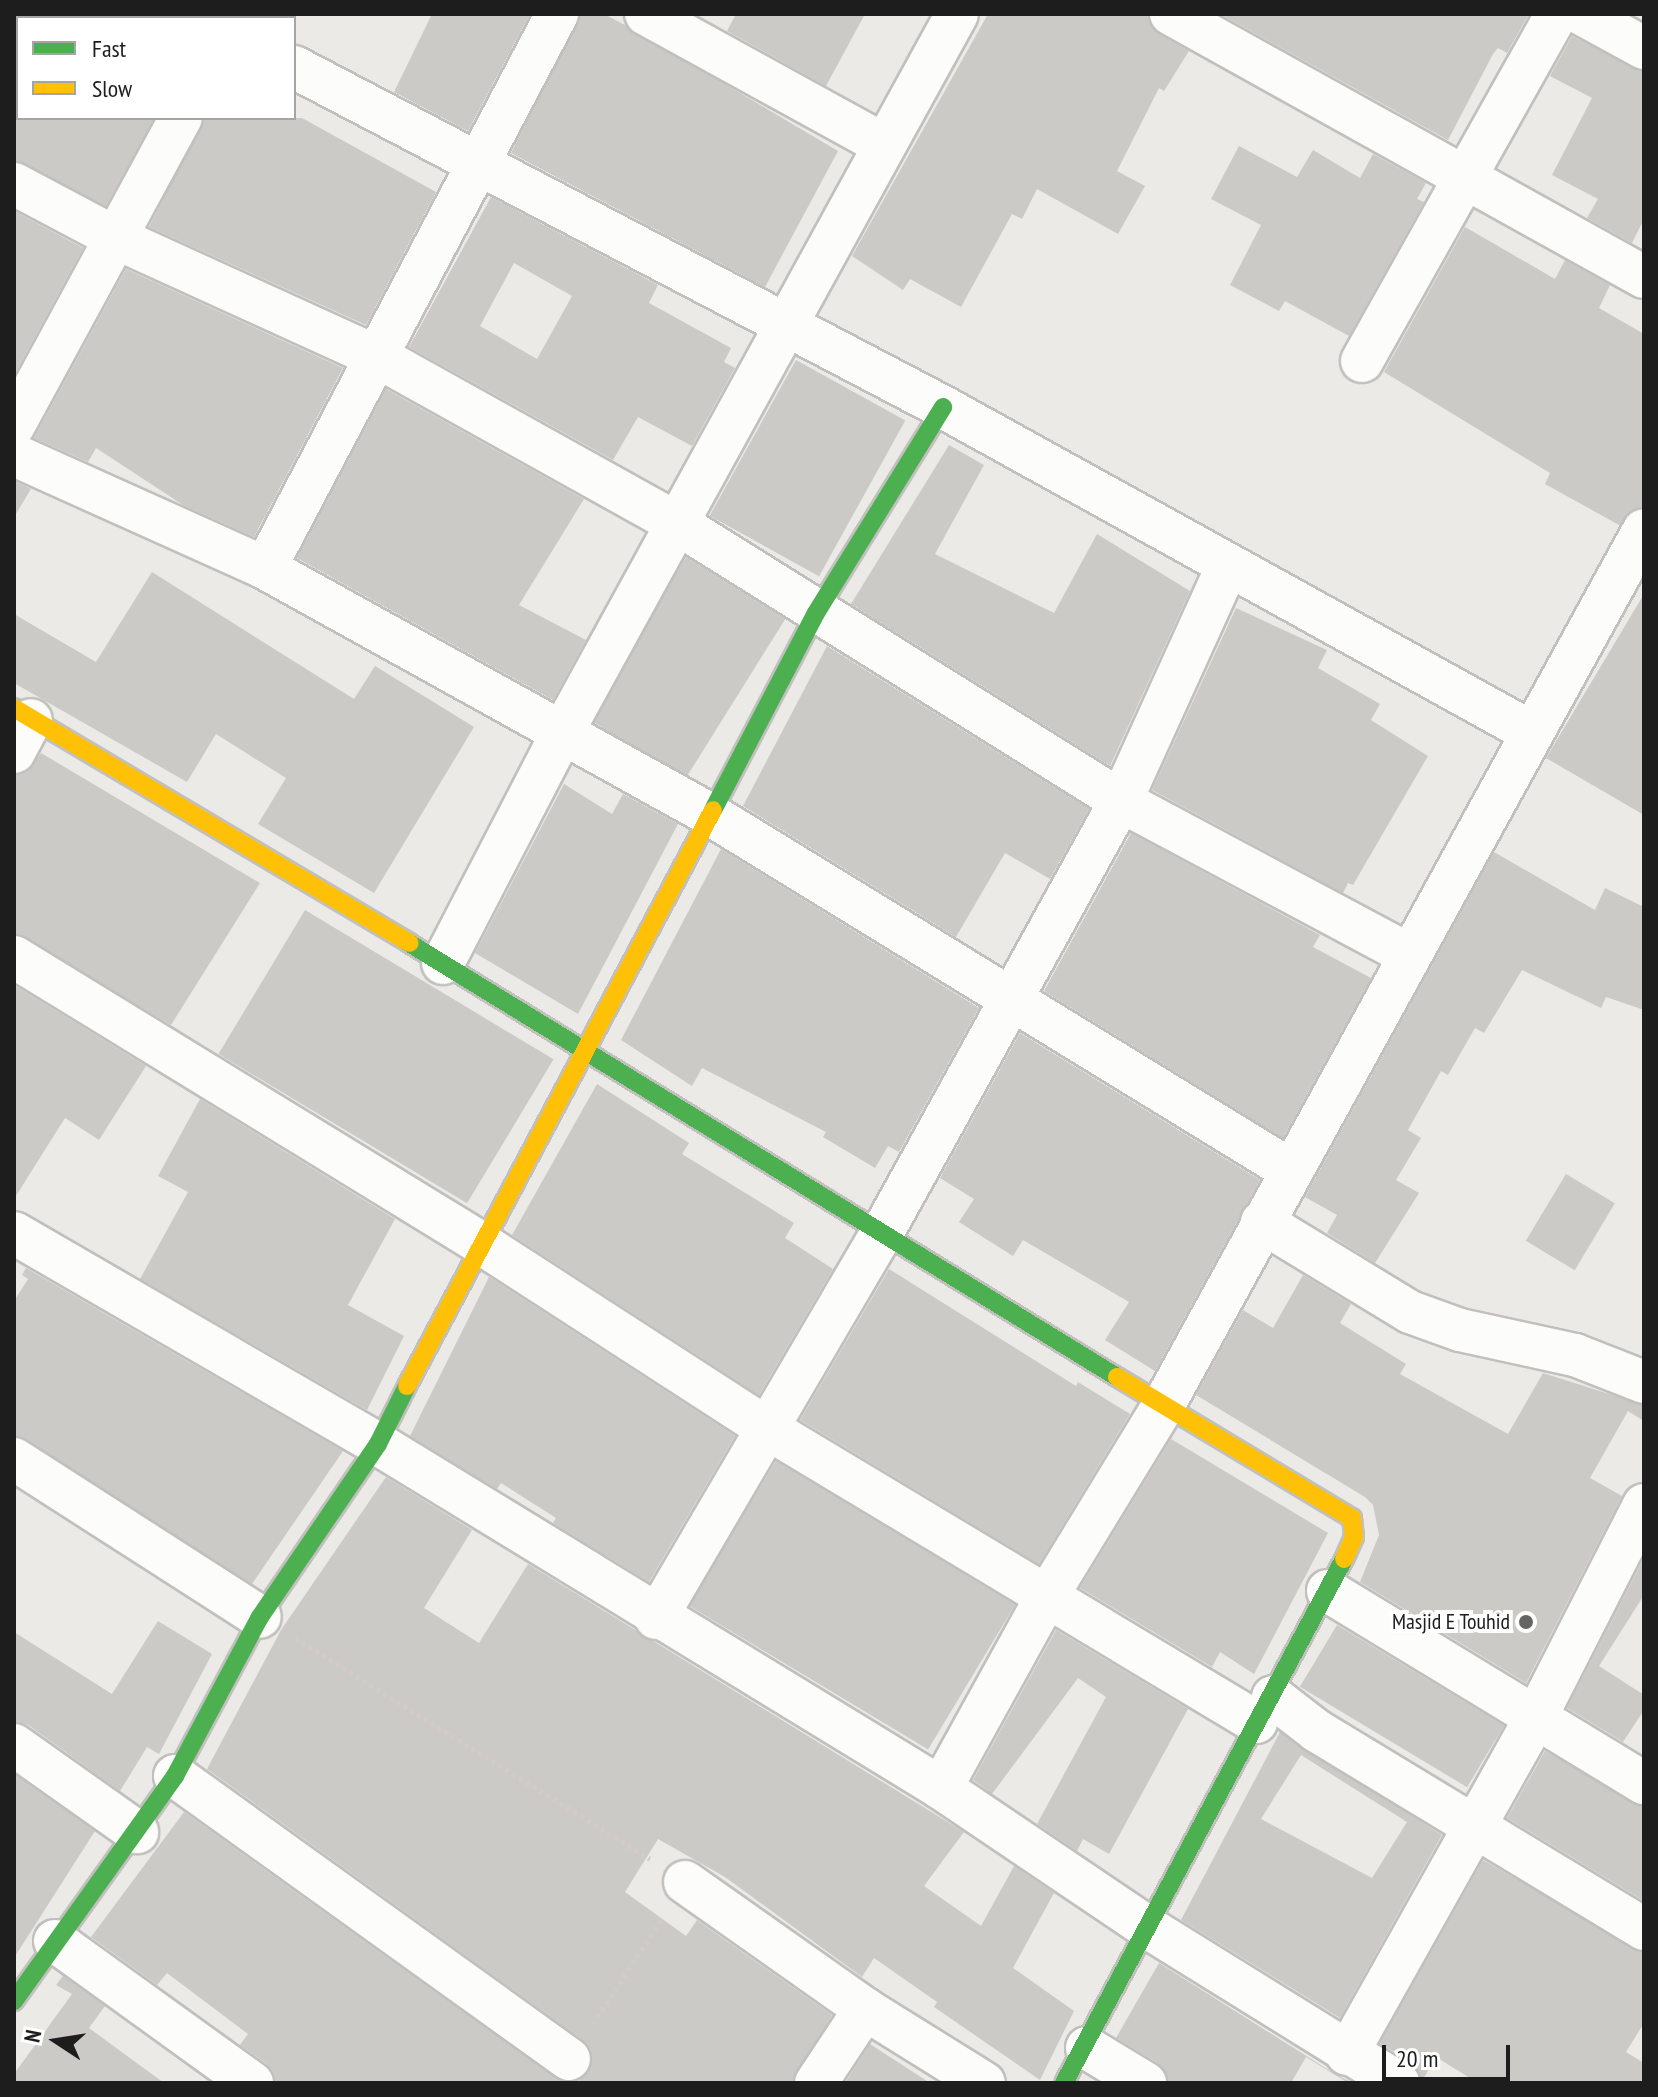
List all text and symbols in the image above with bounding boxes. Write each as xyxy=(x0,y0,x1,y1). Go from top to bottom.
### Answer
legend xyxy=(16,16,296,120)
text: Fast xyxy=(92,33,126,64)
text: Slow xyxy=(92,73,132,104)
place label: Masjid E Touhid xyxy=(1391,1609,1510,1635)
marker: Masjid E Touhid xyxy=(1517,1613,1535,1631)
north arrow xyxy=(16,2001,96,2081)
text: N xyxy=(18,2027,47,2045)
scale bar xyxy=(1386,2029,1514,2079)
text: 20 m xyxy=(1396,2043,1438,2074)

